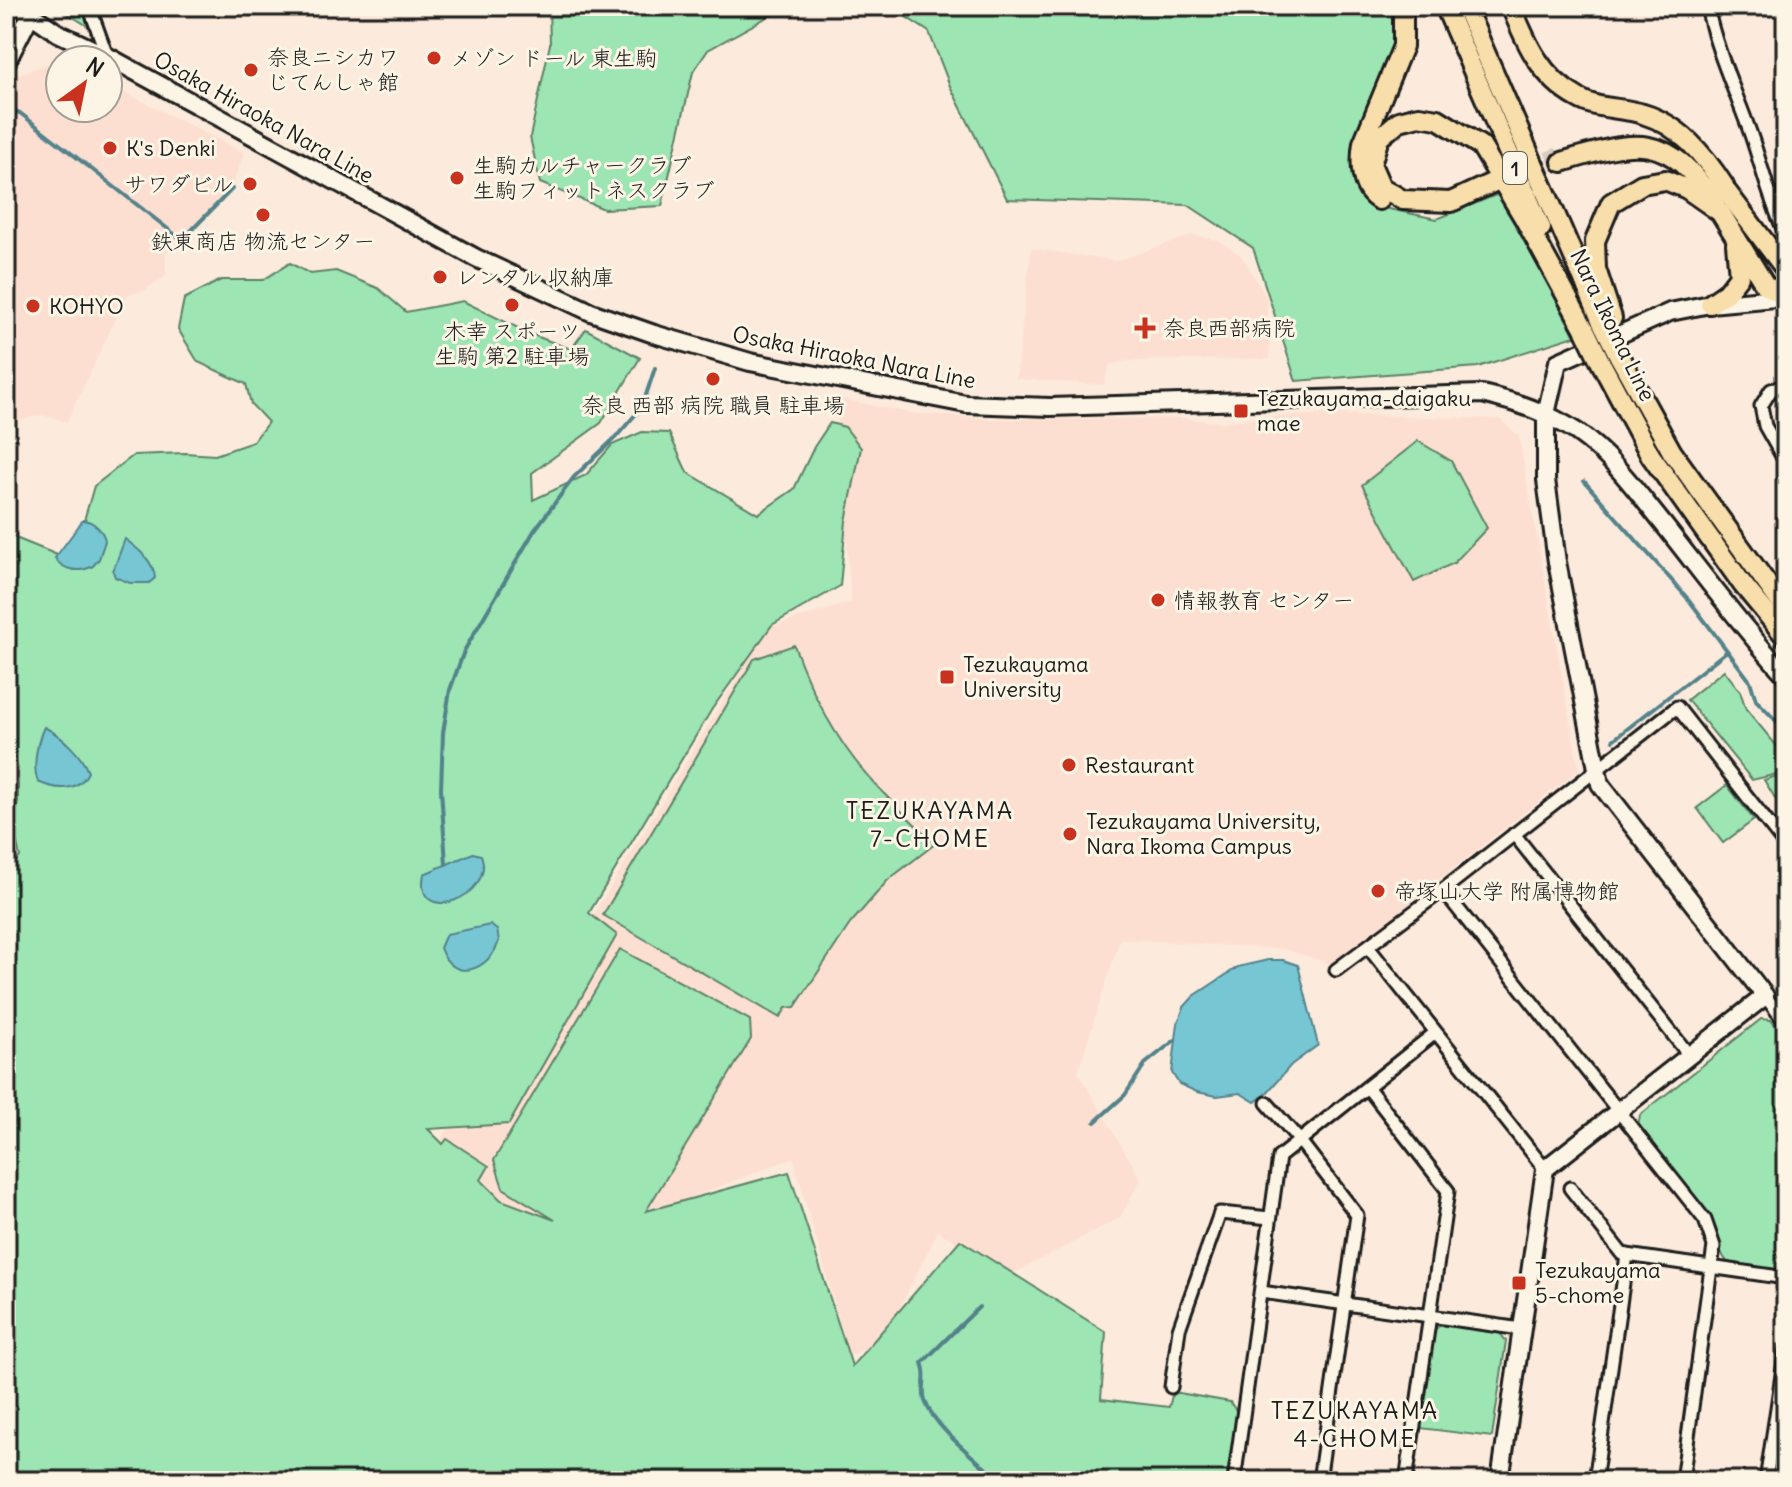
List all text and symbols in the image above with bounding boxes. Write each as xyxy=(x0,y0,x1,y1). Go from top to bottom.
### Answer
place label: 奈良ニシカワ じてんしゃ館 xyxy=(267,43,399,96)
north arrow xyxy=(44,44,124,124)
place label: メゾン ドール 東生駒 xyxy=(450,44,657,72)
street label: Osaka Hiraoka Nara Line xyxy=(149,45,379,189)
marker: メゾン ドール 東生駒 xyxy=(425,49,443,67)
text: N xyxy=(81,51,109,83)
marker: 奈良ニシカワ じてんしゃ館 xyxy=(242,61,260,79)
place label: K's Denki xyxy=(126,134,215,162)
marker: K's Denki xyxy=(101,139,119,157)
place label: 生駒カルチャークラブ 生駒フィットネスクラブ xyxy=(473,151,715,204)
road number: 1 xyxy=(1503,152,1527,184)
marker: 生駒カルチャークラブ 生駒フィットネスクラブ xyxy=(448,169,466,187)
place label: サワダビル xyxy=(124,170,234,198)
marker: サワダビル xyxy=(241,175,259,193)
marker: 鉄東商店 物流センター xyxy=(254,206,272,224)
place label: 鉄東商店 物流センター xyxy=(151,227,375,255)
street label: Nara Ikoma Line xyxy=(1564,244,1662,406)
place label: レンタル 収納庫 xyxy=(456,263,614,291)
marker: レンタル 収納庫 xyxy=(431,268,449,286)
place label: KOHYO xyxy=(49,292,124,320)
marker: 木幸 スポーツ 生駒 第2 駐車場 xyxy=(503,296,521,314)
marker: KOHYO xyxy=(24,297,42,315)
place label: 奈良西部病院 xyxy=(1163,314,1295,342)
place label: 木幸 スポーツ 生駒 第2 駐車場 xyxy=(435,317,589,370)
marker: 奈良西部病院 xyxy=(1134,317,1156,339)
street label: Osaka Hiraoka Nara Line xyxy=(730,320,978,394)
marker: 奈良 西部 病院 職員 駐車場 xyxy=(704,370,722,388)
place label: Tezukayama-daigaku mae xyxy=(1257,384,1471,437)
place label: 奈良 西部 病院 職員 駐車場 xyxy=(582,391,844,419)
marker: Tezukayama-daigaku mae xyxy=(1232,402,1250,420)
place label: 情報教育 センター xyxy=(1174,586,1354,614)
marker: 情報教育 センター xyxy=(1149,591,1167,609)
place label: Tezukayama University xyxy=(963,650,1089,703)
marker: Tezukayama University xyxy=(938,668,956,686)
place label: Restaurant xyxy=(1085,751,1194,779)
marker: Restaurant xyxy=(1060,756,1078,774)
district label: TEZUKAYAMA 7-CHOME xyxy=(846,795,1014,853)
place label: Tezukayama University, Nara Ikoma Campus xyxy=(1086,807,1320,860)
marker: Tezukayama University, Nara Ikoma Campus xyxy=(1061,825,1079,843)
place label: 帝塚山大学 附属博物館 xyxy=(1394,877,1619,905)
marker: 帝塚山大学 附属博物館 xyxy=(1369,882,1387,900)
place label: Tezukayama 5-chome xyxy=(1535,1256,1661,1309)
marker: Tezukayama 5-chome xyxy=(1510,1274,1528,1292)
district label: TEZUKAYAMA 4-CHOME xyxy=(1271,1395,1439,1453)

